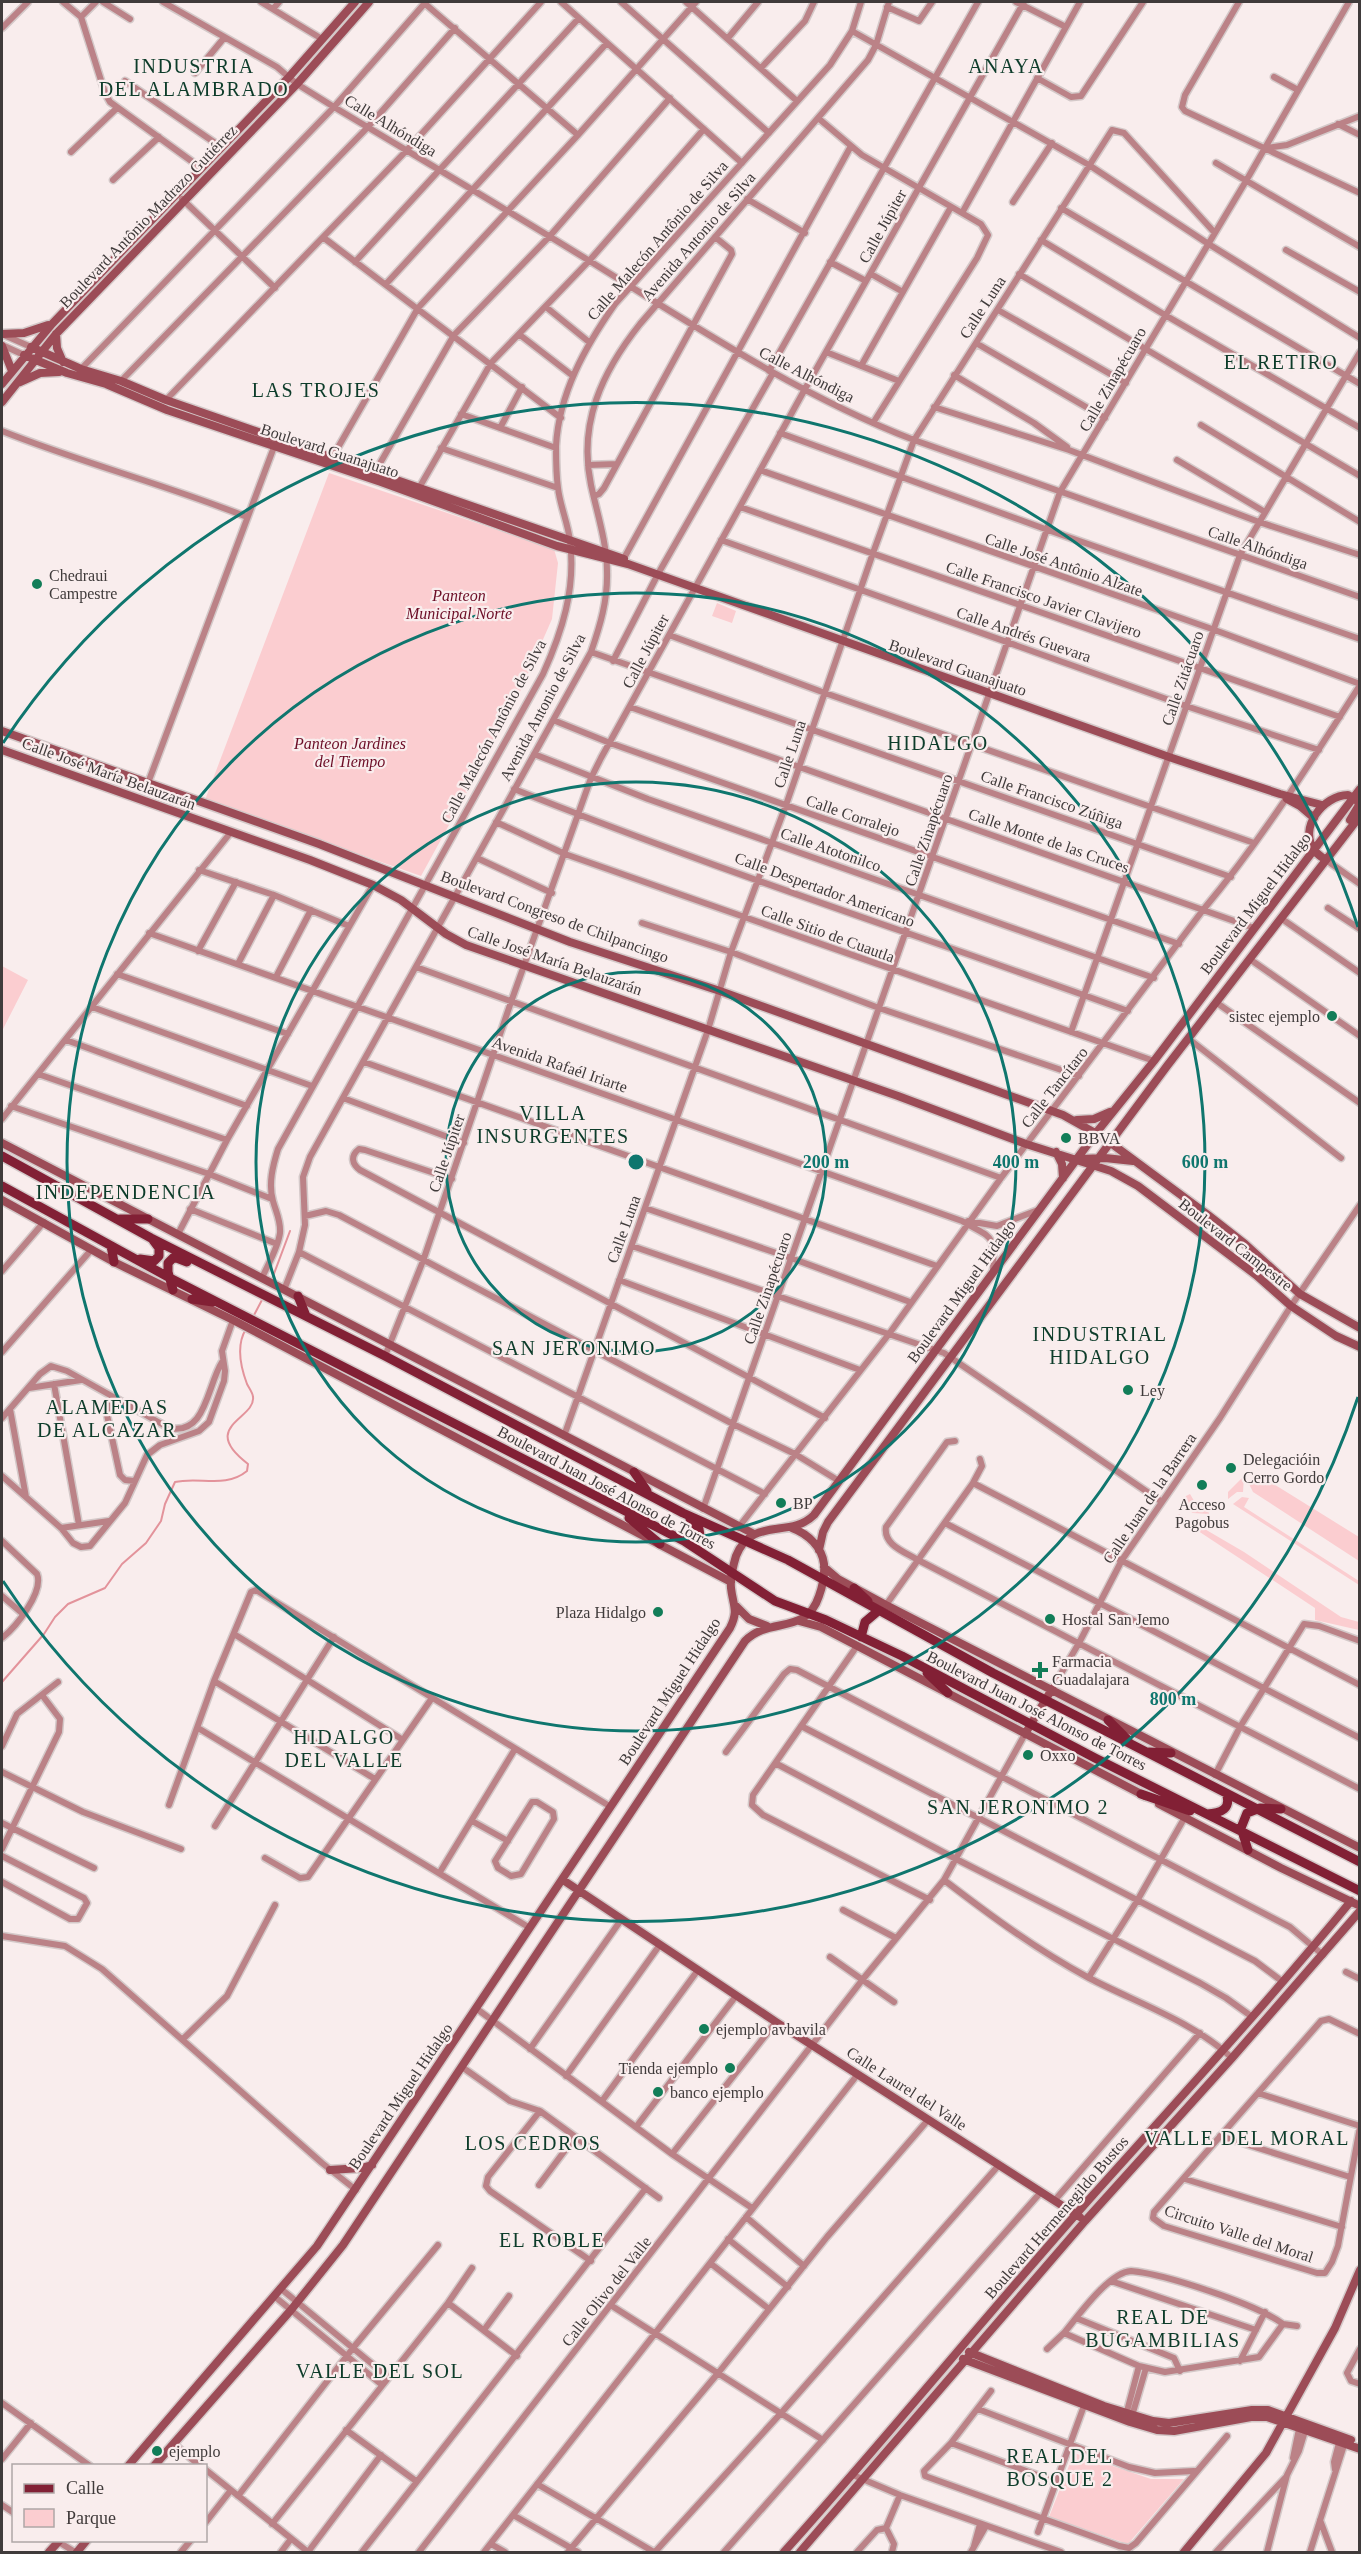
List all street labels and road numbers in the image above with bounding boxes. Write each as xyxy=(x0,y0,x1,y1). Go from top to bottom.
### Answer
street label: Calle Alhóndiga xyxy=(341,91,440,160)
street label: Boulevard Antônio Madrazo Gutiérrez xyxy=(56,121,240,311)
street label: Calle Malecón Antônio de Silva xyxy=(584,157,731,323)
street label: Avenida Antonio de Silva xyxy=(638,169,759,304)
street label: Calle Júpiter xyxy=(855,186,911,266)
street label: Calle Luna xyxy=(956,273,1009,342)
street label: Calle Zinapécuaro xyxy=(1076,324,1150,435)
street label: Calle Alhóndiga xyxy=(756,343,857,407)
street label: Boulevard Guanajuato xyxy=(258,420,401,482)
street label: Calle Alhóndiga xyxy=(1205,522,1310,573)
street label: Calle José Antônio Alzate xyxy=(983,529,1145,599)
street label: Calle Francisco Javier Clavijero xyxy=(943,558,1144,642)
street label: Calle Andrés Guevara xyxy=(954,603,1093,666)
street label: Calle Júpiter xyxy=(619,611,673,692)
street label: Calle Zitácuaro xyxy=(1158,629,1207,728)
street label: Avenida Antonio de Silva xyxy=(496,631,589,784)
street label: Boulevard Guanajuato xyxy=(886,636,1029,700)
street label: Calle Malecón Antônio de Silva xyxy=(438,637,549,826)
street label: Calle Luna xyxy=(770,718,809,790)
street label: Calle José María Belauzarán xyxy=(20,734,198,813)
street label: Calle Francisco Zúñiga xyxy=(978,767,1125,833)
street label: Calle Zinapécuaro xyxy=(901,772,957,889)
street label: Calle Corralejo xyxy=(803,791,902,840)
street label: Calle Monte de las Cruces xyxy=(966,805,1131,876)
street label: Calle Atotonilco xyxy=(778,824,883,875)
street label: Boulevard Miguel Hidalgo xyxy=(1197,829,1315,978)
street label: Calle Despertador Americano xyxy=(732,849,917,931)
street label: Boulevard Congreso de Chilpancingo xyxy=(438,867,671,967)
street label: Calle Sitio de Cuautla xyxy=(759,901,897,966)
street label: Calle José María Belauzarán xyxy=(465,923,644,998)
street label: Avenida Rafaél Iriarte xyxy=(490,1033,630,1096)
street label: Calle Tancítaro xyxy=(1018,1044,1091,1131)
street label: Calle Júpiter xyxy=(425,1111,469,1195)
street label: Calle Luna xyxy=(603,1193,644,1265)
street label: Boulevard Campestre xyxy=(1175,1195,1296,1295)
street label: Boulevard Miguel Hidalgo xyxy=(904,1217,1020,1367)
street label: Calle Zinapécuaro xyxy=(740,1230,796,1347)
street label: Boulevard Juan José Alonso de Torres xyxy=(495,1423,719,1552)
street label: Calle Juan de la Barrera xyxy=(1099,1430,1199,1567)
street label: Boulevard Miguel Hidalgo xyxy=(615,1614,724,1769)
street label: Boulevard Juan José Alonso de Torres xyxy=(924,1647,1149,1773)
street label: Boulevard Miguel Hidalgo xyxy=(345,2020,456,2173)
street label: Calle Laurel del Valle xyxy=(844,2043,970,2134)
street label: Boulevard Hermenegildo Bustos xyxy=(981,2133,1132,2303)
street label: Circuito Valle del Moral xyxy=(1162,2201,1316,2266)
street label: Calle Olivo del Valle xyxy=(558,2233,654,2349)

